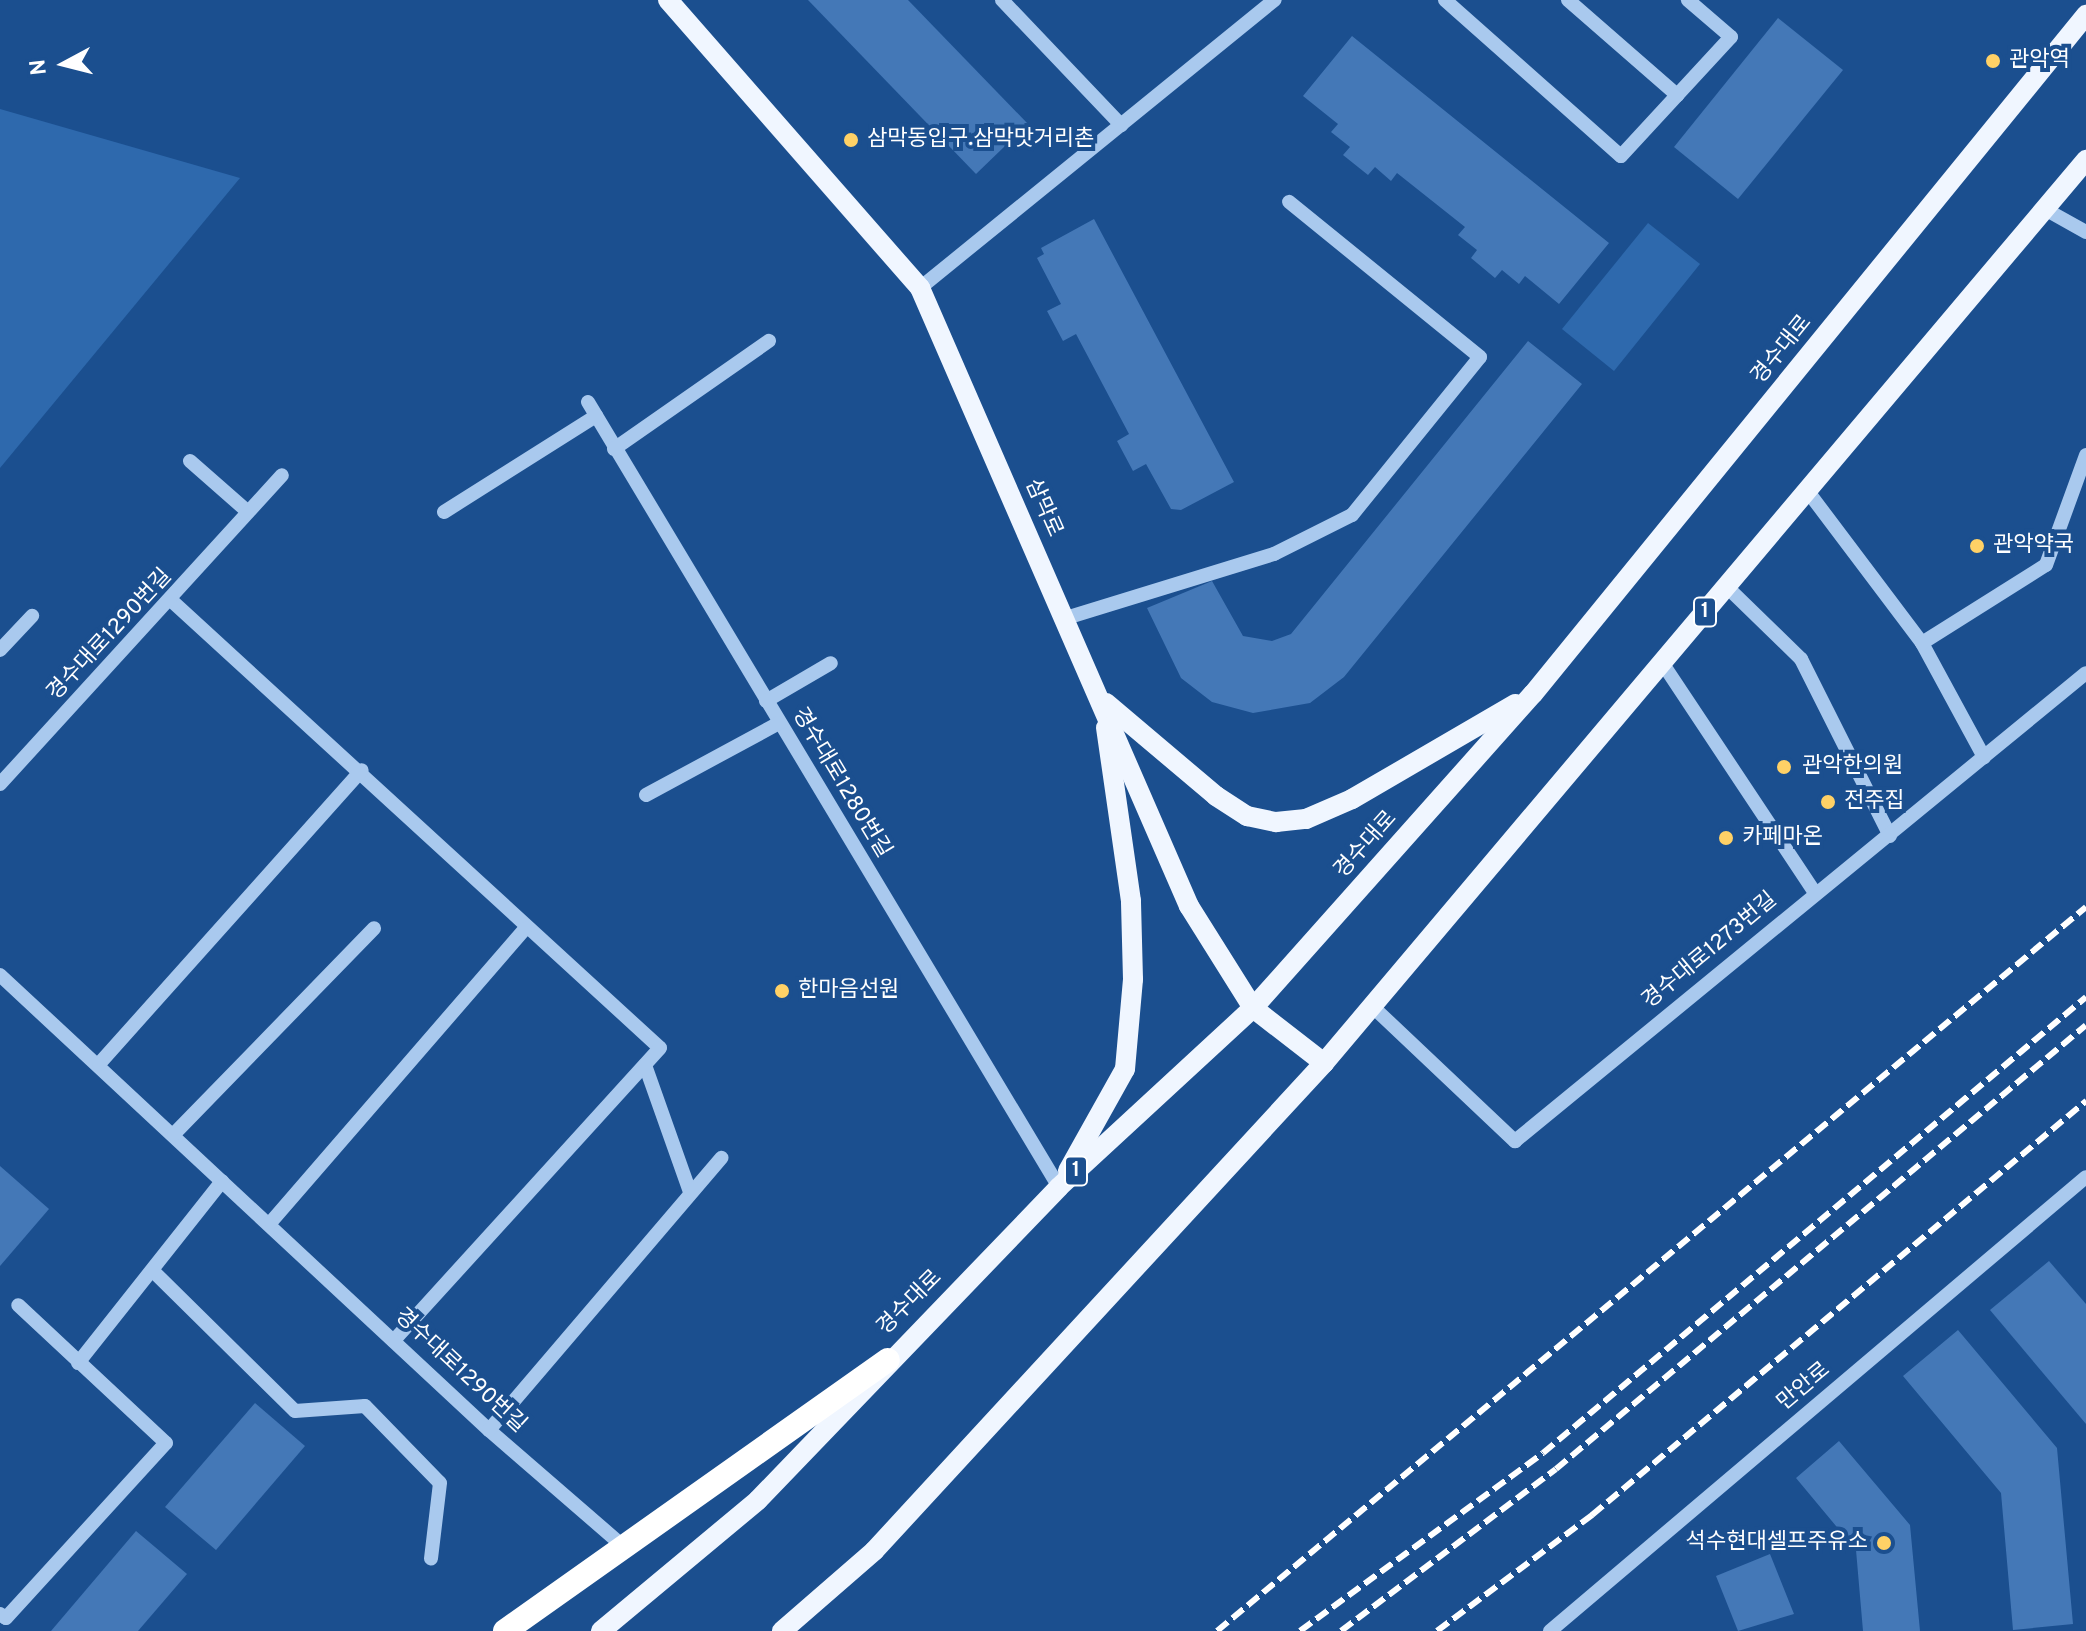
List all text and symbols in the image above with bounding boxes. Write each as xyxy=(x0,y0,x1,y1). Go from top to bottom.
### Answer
north arrow xyxy=(24,24,104,104)
place label: 관악역 xyxy=(2009,48,2070,74)
marker: 관악역 xyxy=(1984,52,2002,70)
text: N xyxy=(25,58,54,76)
place label: 삼막동입구.삼막맛거리촌 xyxy=(867,127,1095,153)
marker: 삼막동입구.삼막맛거리촌 xyxy=(842,131,860,149)
street label: 경수대로 xyxy=(1746,310,1818,390)
street label: 삼막로 xyxy=(1019,475,1067,541)
place label: 관악약국 xyxy=(1993,533,2074,559)
marker: 관악약국 xyxy=(1968,537,1986,555)
street label: 경수대로1290번길 xyxy=(42,564,178,706)
road number: 1 xyxy=(1693,596,1717,628)
street label: 경수대로1280번길 xyxy=(786,703,896,863)
place label: 관악한의원 xyxy=(1802,754,1903,780)
marker: 관악한의원 xyxy=(1773,756,1795,778)
place label: 전주집 xyxy=(1844,789,1905,815)
marker: 전주집 xyxy=(1819,793,1837,811)
street label: 경수대로 xyxy=(1329,806,1403,884)
place label: 카페마온 xyxy=(1742,825,1823,851)
marker: 카페마온 xyxy=(1717,829,1735,847)
street label: 경수대로1273번길 xyxy=(1637,887,1783,1015)
place label: 한마음선원 xyxy=(798,978,899,1004)
marker: 한마음선원 xyxy=(773,982,791,1000)
road number: 1 xyxy=(1064,1155,1088,1187)
street label: 경수대로 xyxy=(872,1265,948,1341)
street label: 경수대로1290번길 xyxy=(389,1303,531,1439)
street label: 만안로 xyxy=(1772,1357,1836,1417)
place label: 석수현대셀프주유소 xyxy=(1686,1530,1868,1556)
marker: 석수현대셀프주유소 xyxy=(1875,1534,1893,1552)

